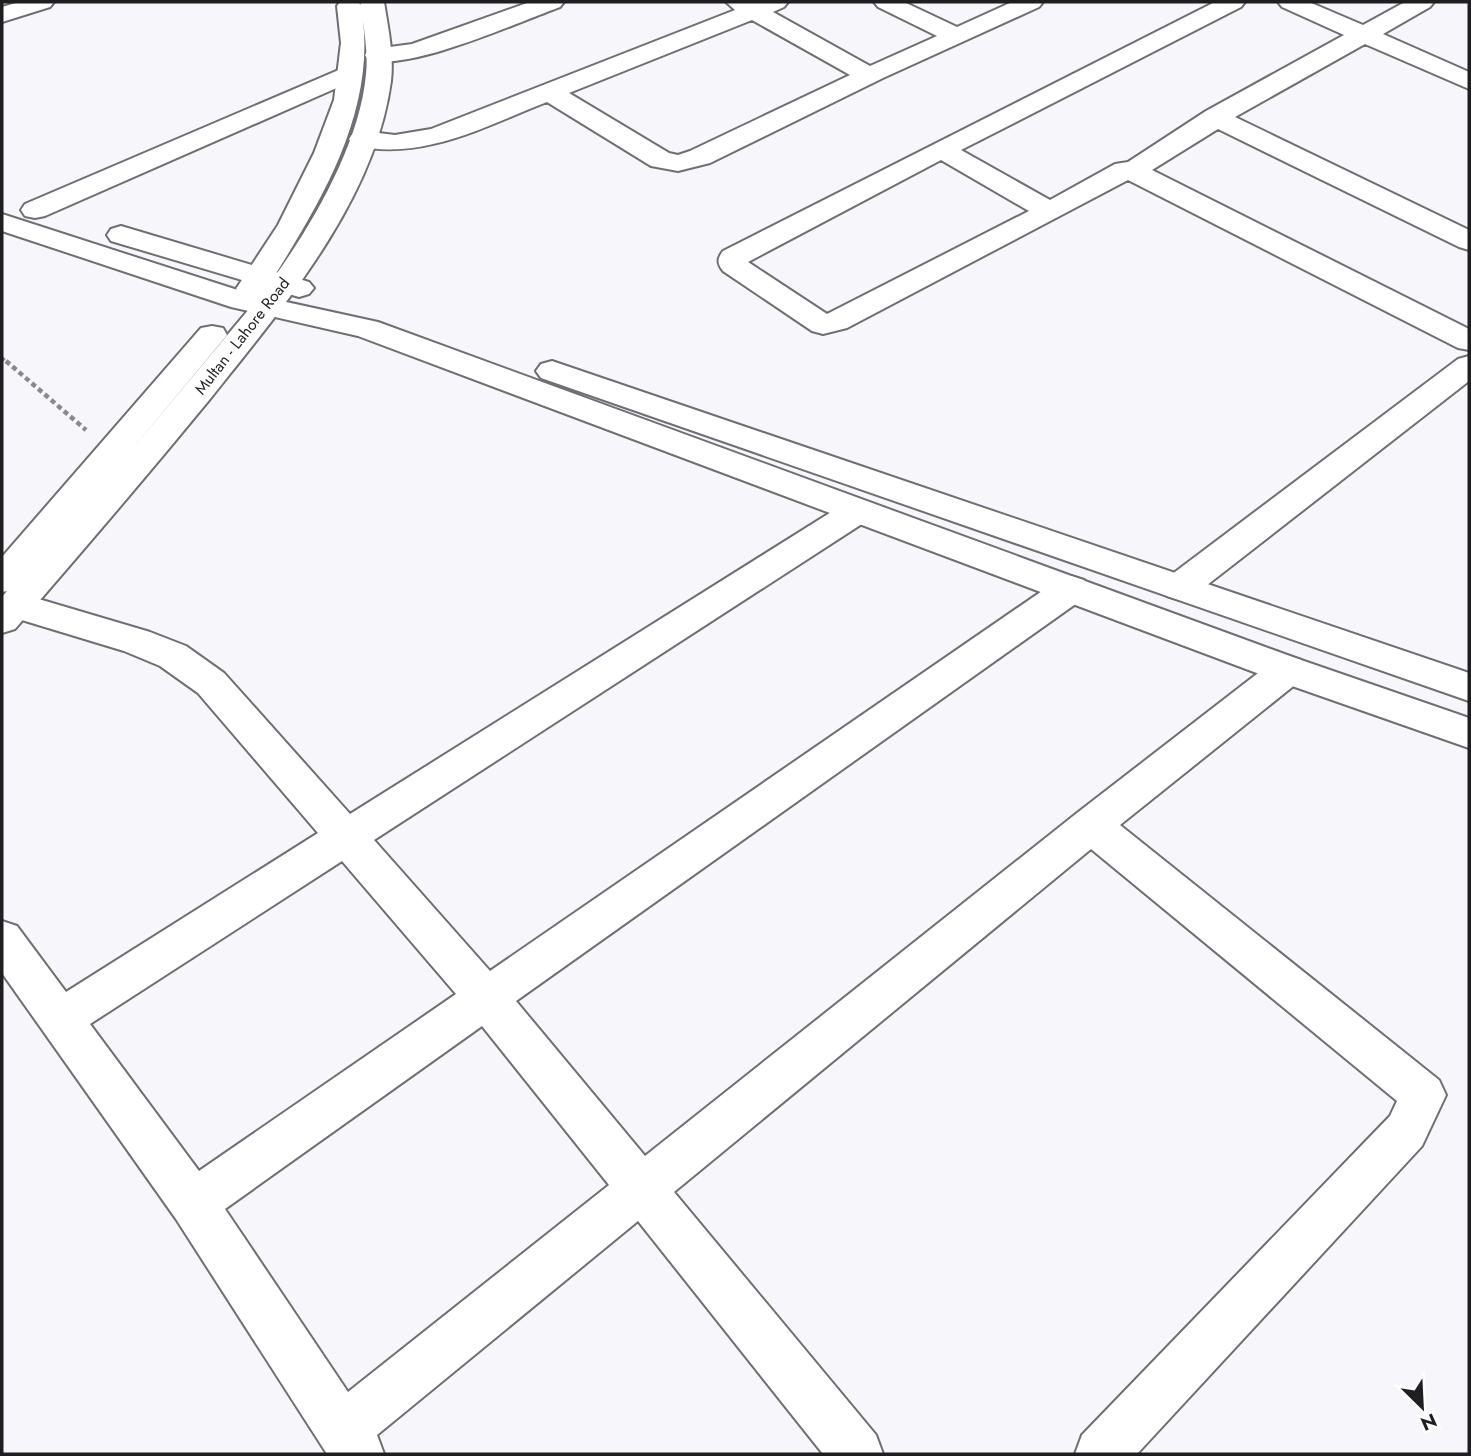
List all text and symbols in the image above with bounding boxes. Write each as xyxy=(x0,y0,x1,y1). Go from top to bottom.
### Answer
street label: Multan - Lahore Road xyxy=(189,273,295,399)
north arrow xyxy=(1387,1372,1457,1442)
text: N xyxy=(1416,1407,1441,1437)

